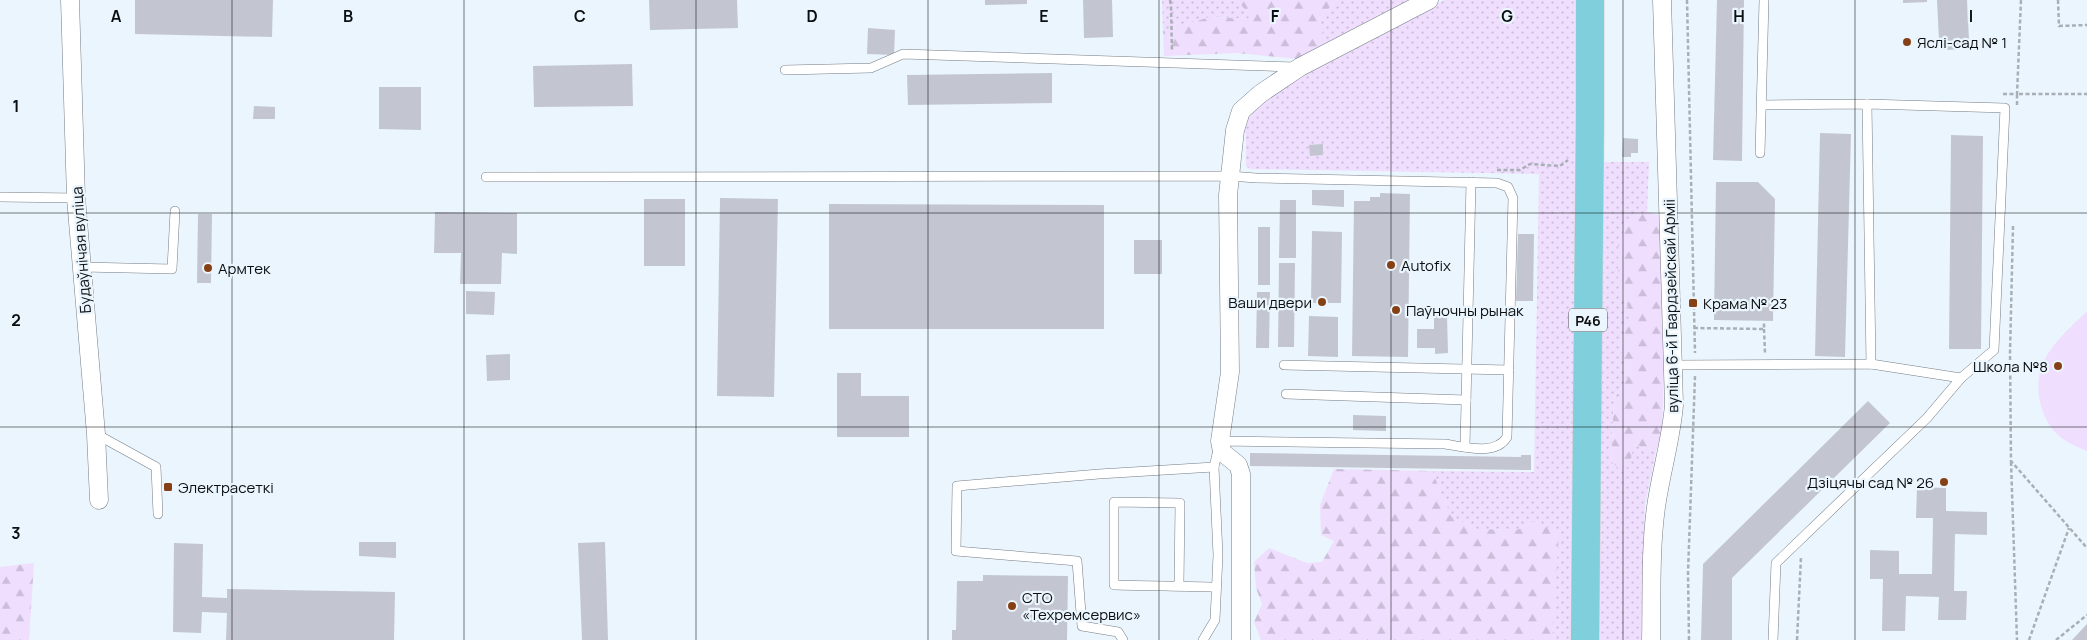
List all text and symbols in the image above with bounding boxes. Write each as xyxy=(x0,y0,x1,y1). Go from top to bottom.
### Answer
text: A xyxy=(111,5,122,27)
text: B xyxy=(343,5,353,27)
text: C xyxy=(574,5,586,27)
text: D xyxy=(806,5,818,27)
text: E xyxy=(1039,5,1049,27)
text: F xyxy=(1271,5,1280,27)
text: G xyxy=(1501,5,1513,27)
text: H xyxy=(1733,5,1745,27)
text: I xyxy=(1969,5,1973,27)
place label: Яслі-сад № 1 xyxy=(1917,32,2007,53)
marker: Яслі-сад № 1 xyxy=(1901,36,1913,48)
text: 1 xyxy=(12,95,20,117)
street label: Будаўнічая вуліца xyxy=(66,186,96,314)
street label: вуліца 6-й Гвардзейскай Арміі xyxy=(1659,199,1683,413)
place label: Autofix xyxy=(1401,255,1451,276)
place label: Армтек xyxy=(218,258,271,279)
marker: Autofix xyxy=(1385,259,1397,271)
marker: Армтек xyxy=(202,262,214,274)
place label: Ваши двери xyxy=(1228,292,1312,313)
place label: Крама № 23 xyxy=(1703,293,1787,314)
marker: Ваши двери xyxy=(1316,296,1328,308)
marker: Крама № 23 xyxy=(1687,297,1699,309)
place label: Паўночны рынак xyxy=(1406,300,1524,321)
marker: Паўночны рынак xyxy=(1390,304,1402,316)
road number: Р46 xyxy=(1569,308,1607,332)
text: 2 xyxy=(11,309,21,331)
place label: Школа №8 xyxy=(1973,356,2048,377)
marker: Школа №8 xyxy=(2052,360,2064,372)
place label: Дзіцячы сад № 26 xyxy=(1807,472,1934,493)
marker: Дзіцячы сад № 26 xyxy=(1938,476,1950,488)
place label: Электрасеткі xyxy=(178,477,274,498)
marker: Электрасеткі xyxy=(162,481,174,493)
text: 3 xyxy=(11,522,21,544)
place label: СТО «Техремсервис» xyxy=(1022,587,1141,625)
marker: СТО «Техремсервис» xyxy=(1006,600,1018,612)

